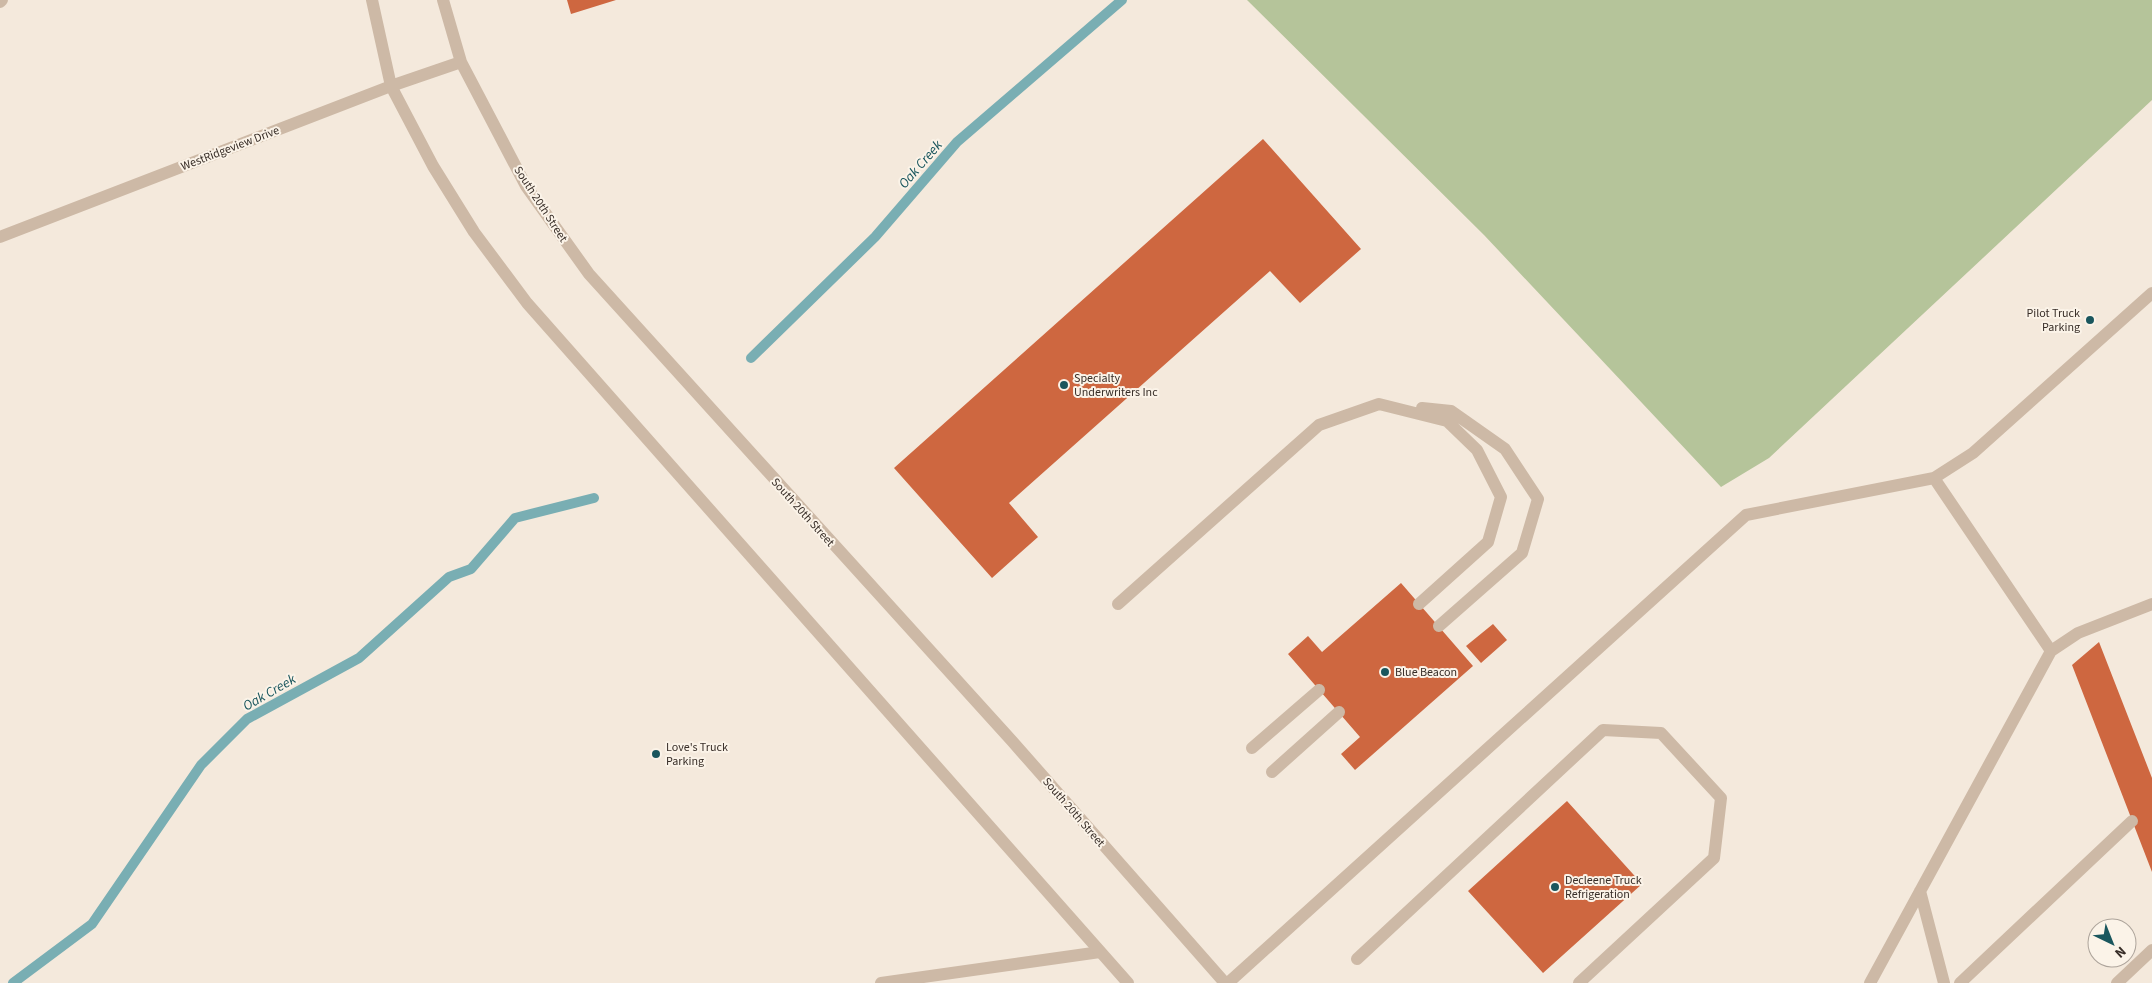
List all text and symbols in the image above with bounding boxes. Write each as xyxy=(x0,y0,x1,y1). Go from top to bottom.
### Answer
street label: WestRidgeview Drive xyxy=(178,122,282,175)
water label: Oak Creek xyxy=(894,136,948,193)
street label: South 20th Street xyxy=(510,163,572,246)
place label: Pilot Truck Parking xyxy=(2026,305,2080,336)
marker: Pilot Truck Parking xyxy=(2084,314,2096,326)
place label: Specialty Underwriters Inc xyxy=(1074,370,1158,401)
marker: Specialty Underwriters Inc xyxy=(1058,379,1070,391)
street label: South 20th Street xyxy=(767,474,838,550)
place label: Blue Beacon xyxy=(1395,664,1457,681)
marker: Blue Beacon xyxy=(1379,666,1391,678)
water label: Oak Creek xyxy=(239,669,300,716)
place label: Love's Truck Parking xyxy=(666,739,728,770)
marker: Love's Truck Parking xyxy=(650,748,662,760)
street label: South 20th Street xyxy=(1039,774,1109,851)
place label: Decleene Truck Refrigeration xyxy=(1565,872,1642,903)
marker: Decleene Truck Refrigeration xyxy=(1549,881,1561,893)
north arrow xyxy=(2087,918,2137,968)
text: N xyxy=(2110,941,2130,962)

